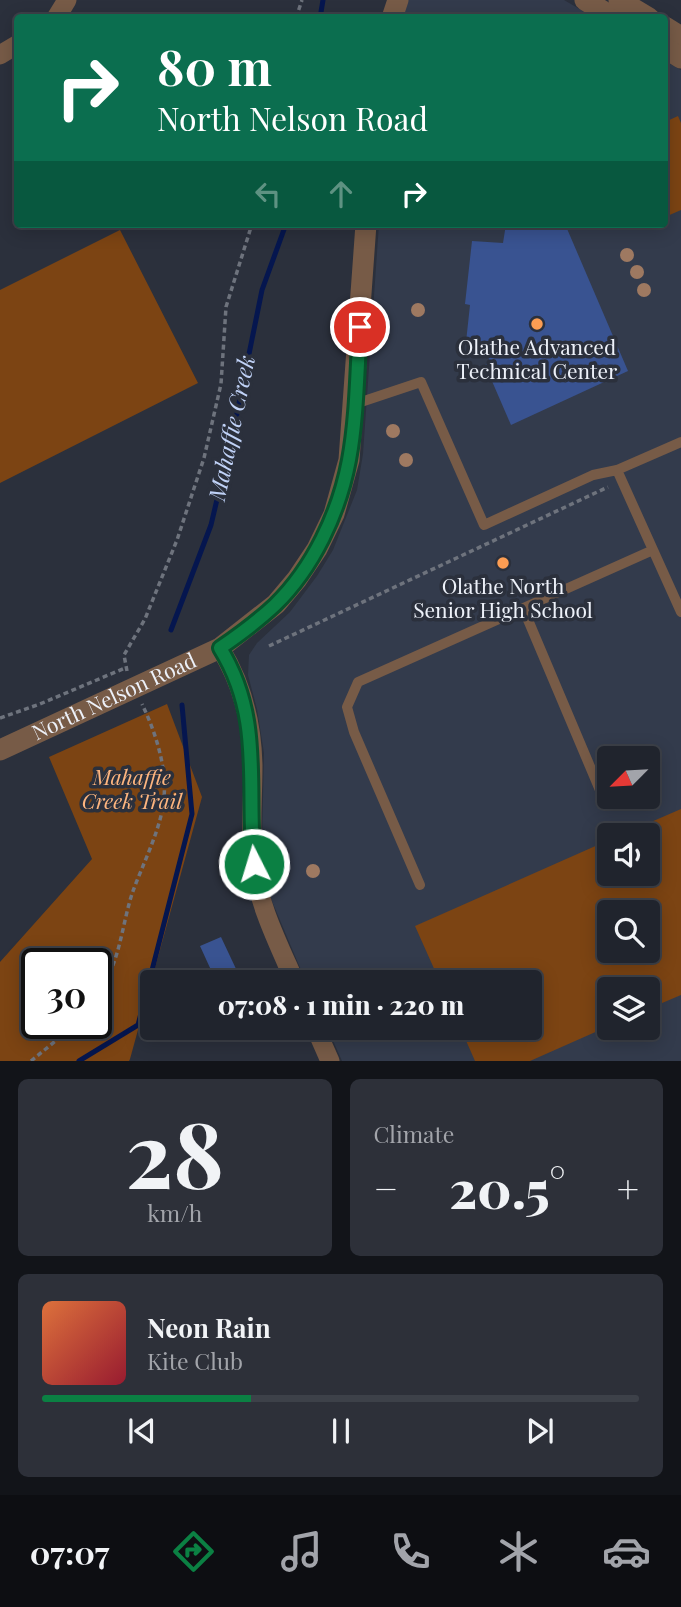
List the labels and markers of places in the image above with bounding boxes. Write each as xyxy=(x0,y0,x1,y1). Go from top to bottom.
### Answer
pin xyxy=(330,297,390,357)
marker: Olathe Advanced Technical Center xyxy=(529,316,545,332)
place label: Olathe Advanced Technical Center xyxy=(457,332,618,384)
marker: Olathe North Senior High School xyxy=(495,555,511,571)
place label: Olathe North Senior High School xyxy=(413,571,593,623)

